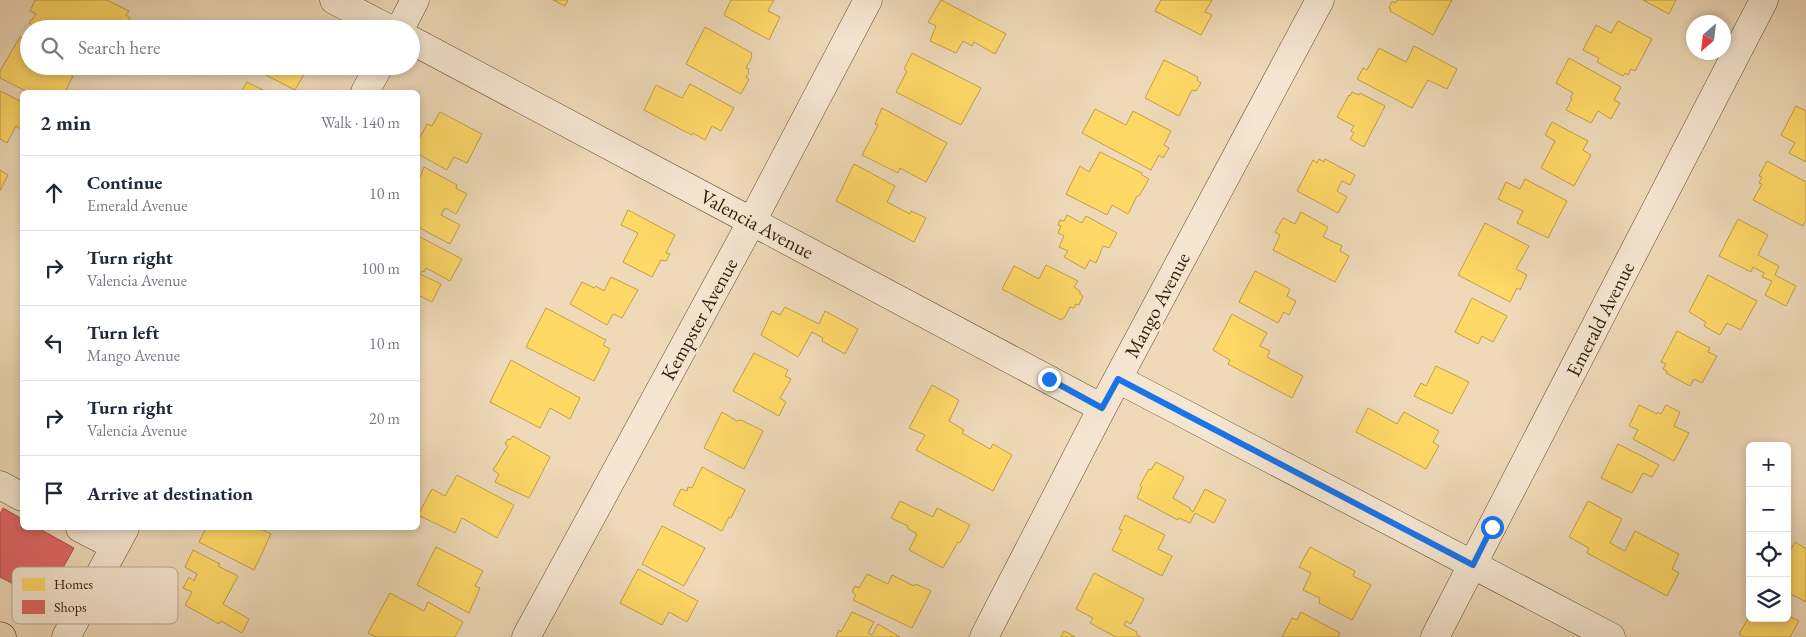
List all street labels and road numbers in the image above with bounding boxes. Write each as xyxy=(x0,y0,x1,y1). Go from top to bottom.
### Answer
street label: Valencia Avenue xyxy=(696,183,818,265)
street label: Mango Avenue xyxy=(1118,247,1196,362)
street label: Kempster Avenue xyxy=(655,253,743,385)
street label: Emerald Avenue xyxy=(1560,257,1640,381)

